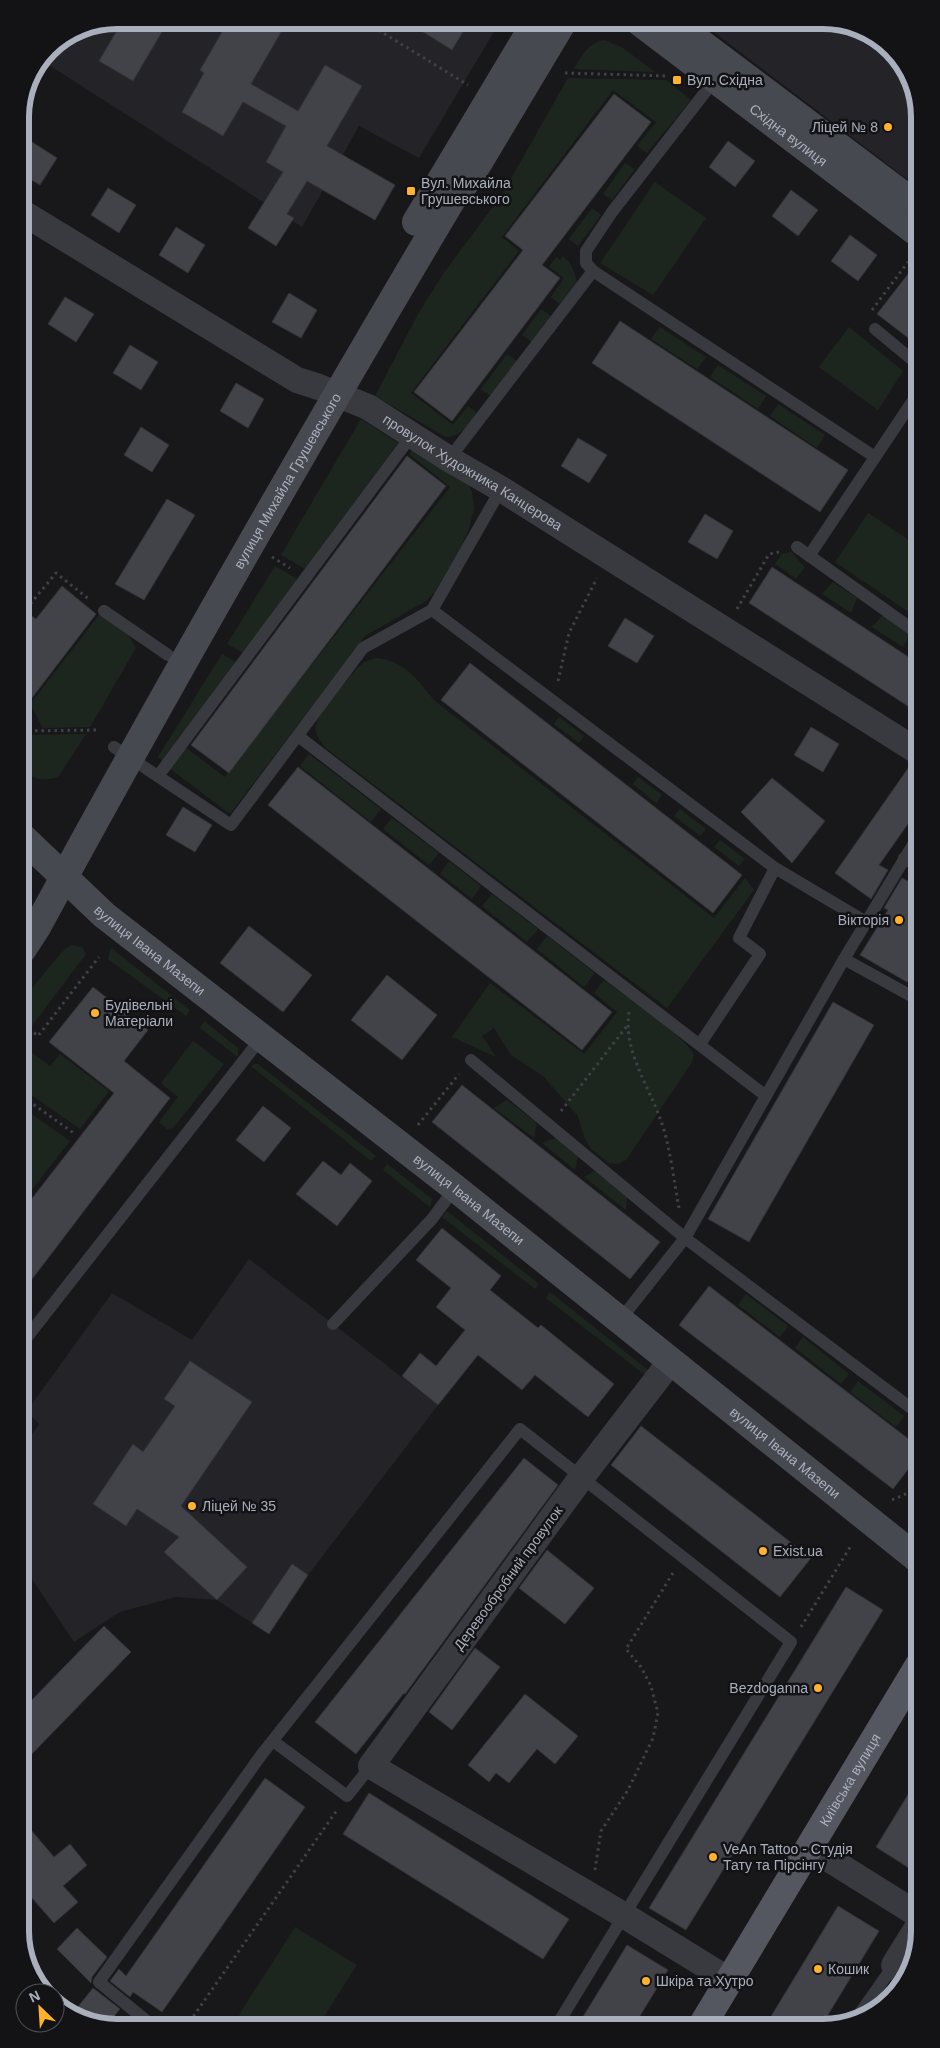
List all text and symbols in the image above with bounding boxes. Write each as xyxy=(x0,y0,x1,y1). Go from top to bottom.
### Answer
place label: Вул. Східна xyxy=(687,72,763,88)
marker: Вул. Східна xyxy=(671,74,683,86)
street label: Східна вулиця xyxy=(746,100,830,169)
place label: Ліцей № 8 xyxy=(812,119,878,135)
marker: Ліцей № 8 xyxy=(882,121,894,133)
place label: Вул. Михайла Грушевського xyxy=(421,175,511,207)
marker: Вул. Михайла Грушевського xyxy=(405,185,417,197)
street label: вулиця Михайла Грушевського xyxy=(230,390,344,571)
street label: провулок Художника Канцерова xyxy=(380,411,566,534)
street label: вулиця Івана Мазепи xyxy=(91,902,209,999)
place label: Вікторія xyxy=(838,912,889,928)
marker: Вікторія xyxy=(893,914,905,926)
place label: Будівельні Матеріали xyxy=(105,997,173,1029)
marker: Будівельні Матеріали xyxy=(89,1007,101,1019)
street label: вулиця Івана Мазепи xyxy=(410,1151,528,1248)
street label: вулиця Івана Мазепи xyxy=(727,1404,843,1502)
place label: Ліцей № 35 xyxy=(202,1498,276,1514)
marker: Ліцей № 35 xyxy=(186,1500,198,1512)
street label: Деревообробний провулок xyxy=(450,1502,566,1653)
place label: Exist.ua xyxy=(773,1543,823,1559)
marker: Exist.ua xyxy=(757,1545,769,1557)
place label: Bezdoganna xyxy=(729,1680,808,1696)
marker: Bezdoganna xyxy=(812,1682,824,1694)
street label: Київська вулиця xyxy=(816,1731,884,1829)
place label: VeAn Tattoo - Студія Тату та Пірсінгу xyxy=(723,1841,853,1873)
marker: VeAn Tattoo - Студія Тату та Пірсінгу xyxy=(707,1851,719,1863)
place label: Кошик xyxy=(828,1961,870,1977)
marker: Кошик xyxy=(812,1963,824,1975)
place label: Шкіра та Хутро xyxy=(656,1973,754,1989)
marker: Шкіра та Хутро xyxy=(640,1975,652,1987)
north arrow xyxy=(15,1983,65,2033)
text: N xyxy=(27,1987,42,2006)

